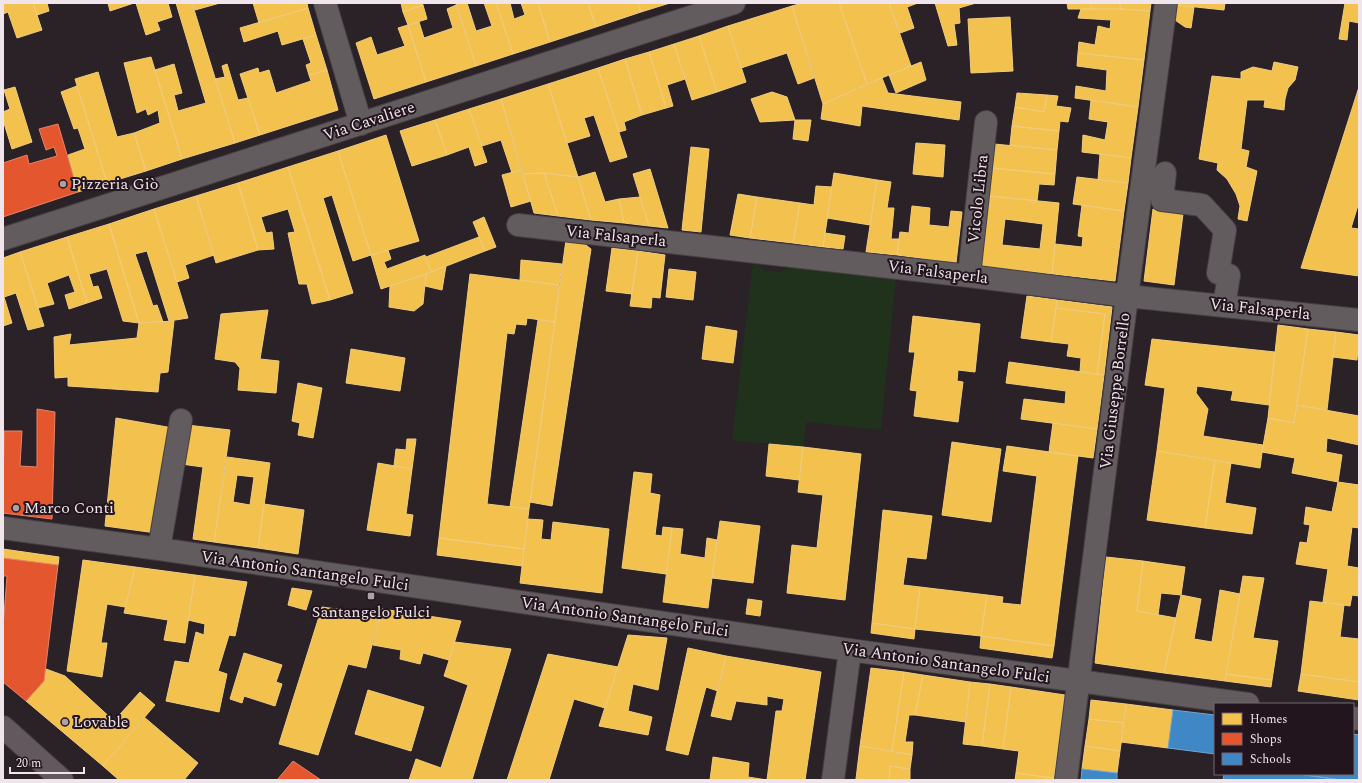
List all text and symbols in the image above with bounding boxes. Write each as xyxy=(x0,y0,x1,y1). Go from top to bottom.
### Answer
street label: Via Cavaliere xyxy=(320,95,418,147)
street label: Vicolo Libra xyxy=(961,153,995,244)
place label: Pizzeria Giò xyxy=(71,172,158,196)
marker: Pizzeria Giò xyxy=(58,179,68,189)
street label: Via Falsaperla xyxy=(564,219,668,253)
street label: Via Falsaperla xyxy=(886,254,990,290)
street label: Via Falsaperla xyxy=(1208,292,1312,326)
street label: Via Giuseppe Borrello xyxy=(1093,311,1137,471)
place label: Marco Conti xyxy=(24,496,114,520)
marker: Marco Conti xyxy=(11,503,21,513)
street label: Via Antonio Santangelo Fulci xyxy=(200,545,410,597)
marker: Santangelo Fulci xyxy=(366,591,376,601)
street label: Via Antonio Santangelo Fulci xyxy=(520,591,730,643)
place label: Santangelo Fulci xyxy=(312,600,430,624)
street label: Via Antonio Santangelo Fulci xyxy=(841,637,1051,689)
legend xyxy=(1214,703,1354,775)
place label: Lovable xyxy=(73,710,129,734)
text: Homes xyxy=(1250,710,1288,729)
marker: Lovable xyxy=(60,717,70,727)
text: Shops xyxy=(1250,730,1282,749)
scale bar xyxy=(10,749,84,775)
text: Schools xyxy=(1250,750,1291,769)
text: 20 m xyxy=(16,754,41,773)

